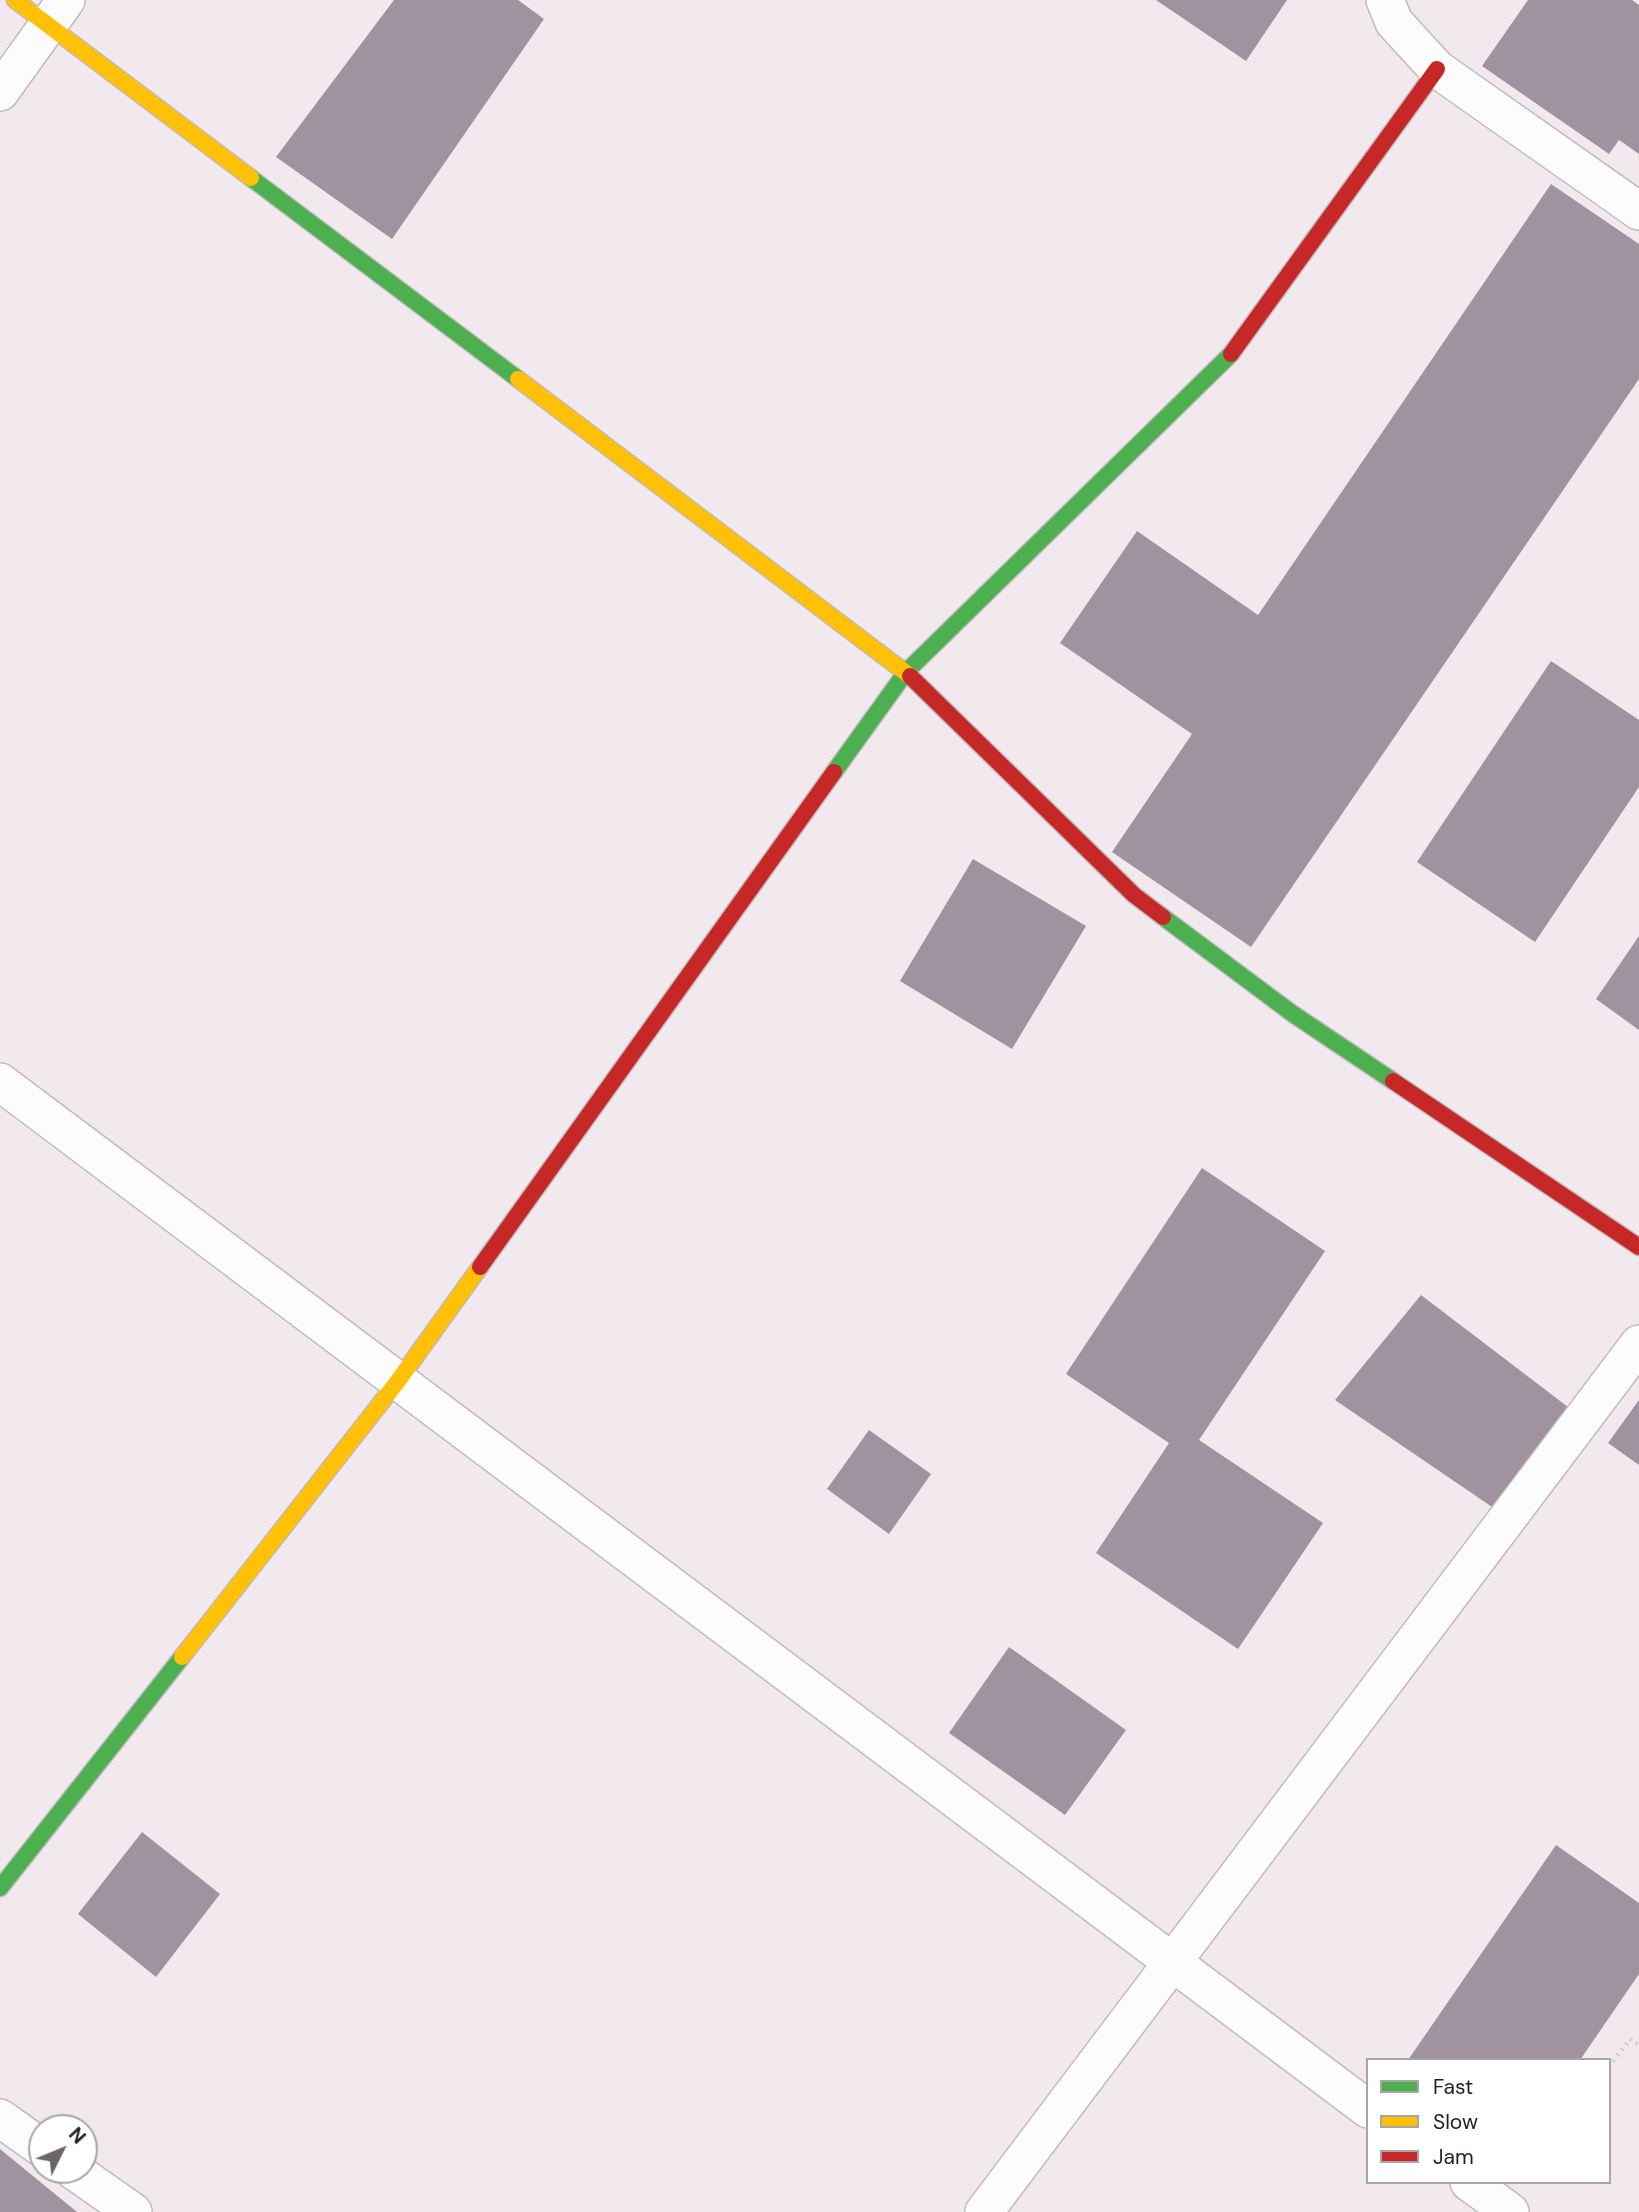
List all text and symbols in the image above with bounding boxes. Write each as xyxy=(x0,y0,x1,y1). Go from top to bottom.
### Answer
legend xyxy=(1366,2058,1611,2184)
text: Fast xyxy=(1433,2073,1473,2101)
text: Slow xyxy=(1433,2108,1478,2136)
north arrow xyxy=(28,2114,98,2184)
text: N xyxy=(63,2122,91,2149)
text: Jam xyxy=(1433,2143,1474,2171)

